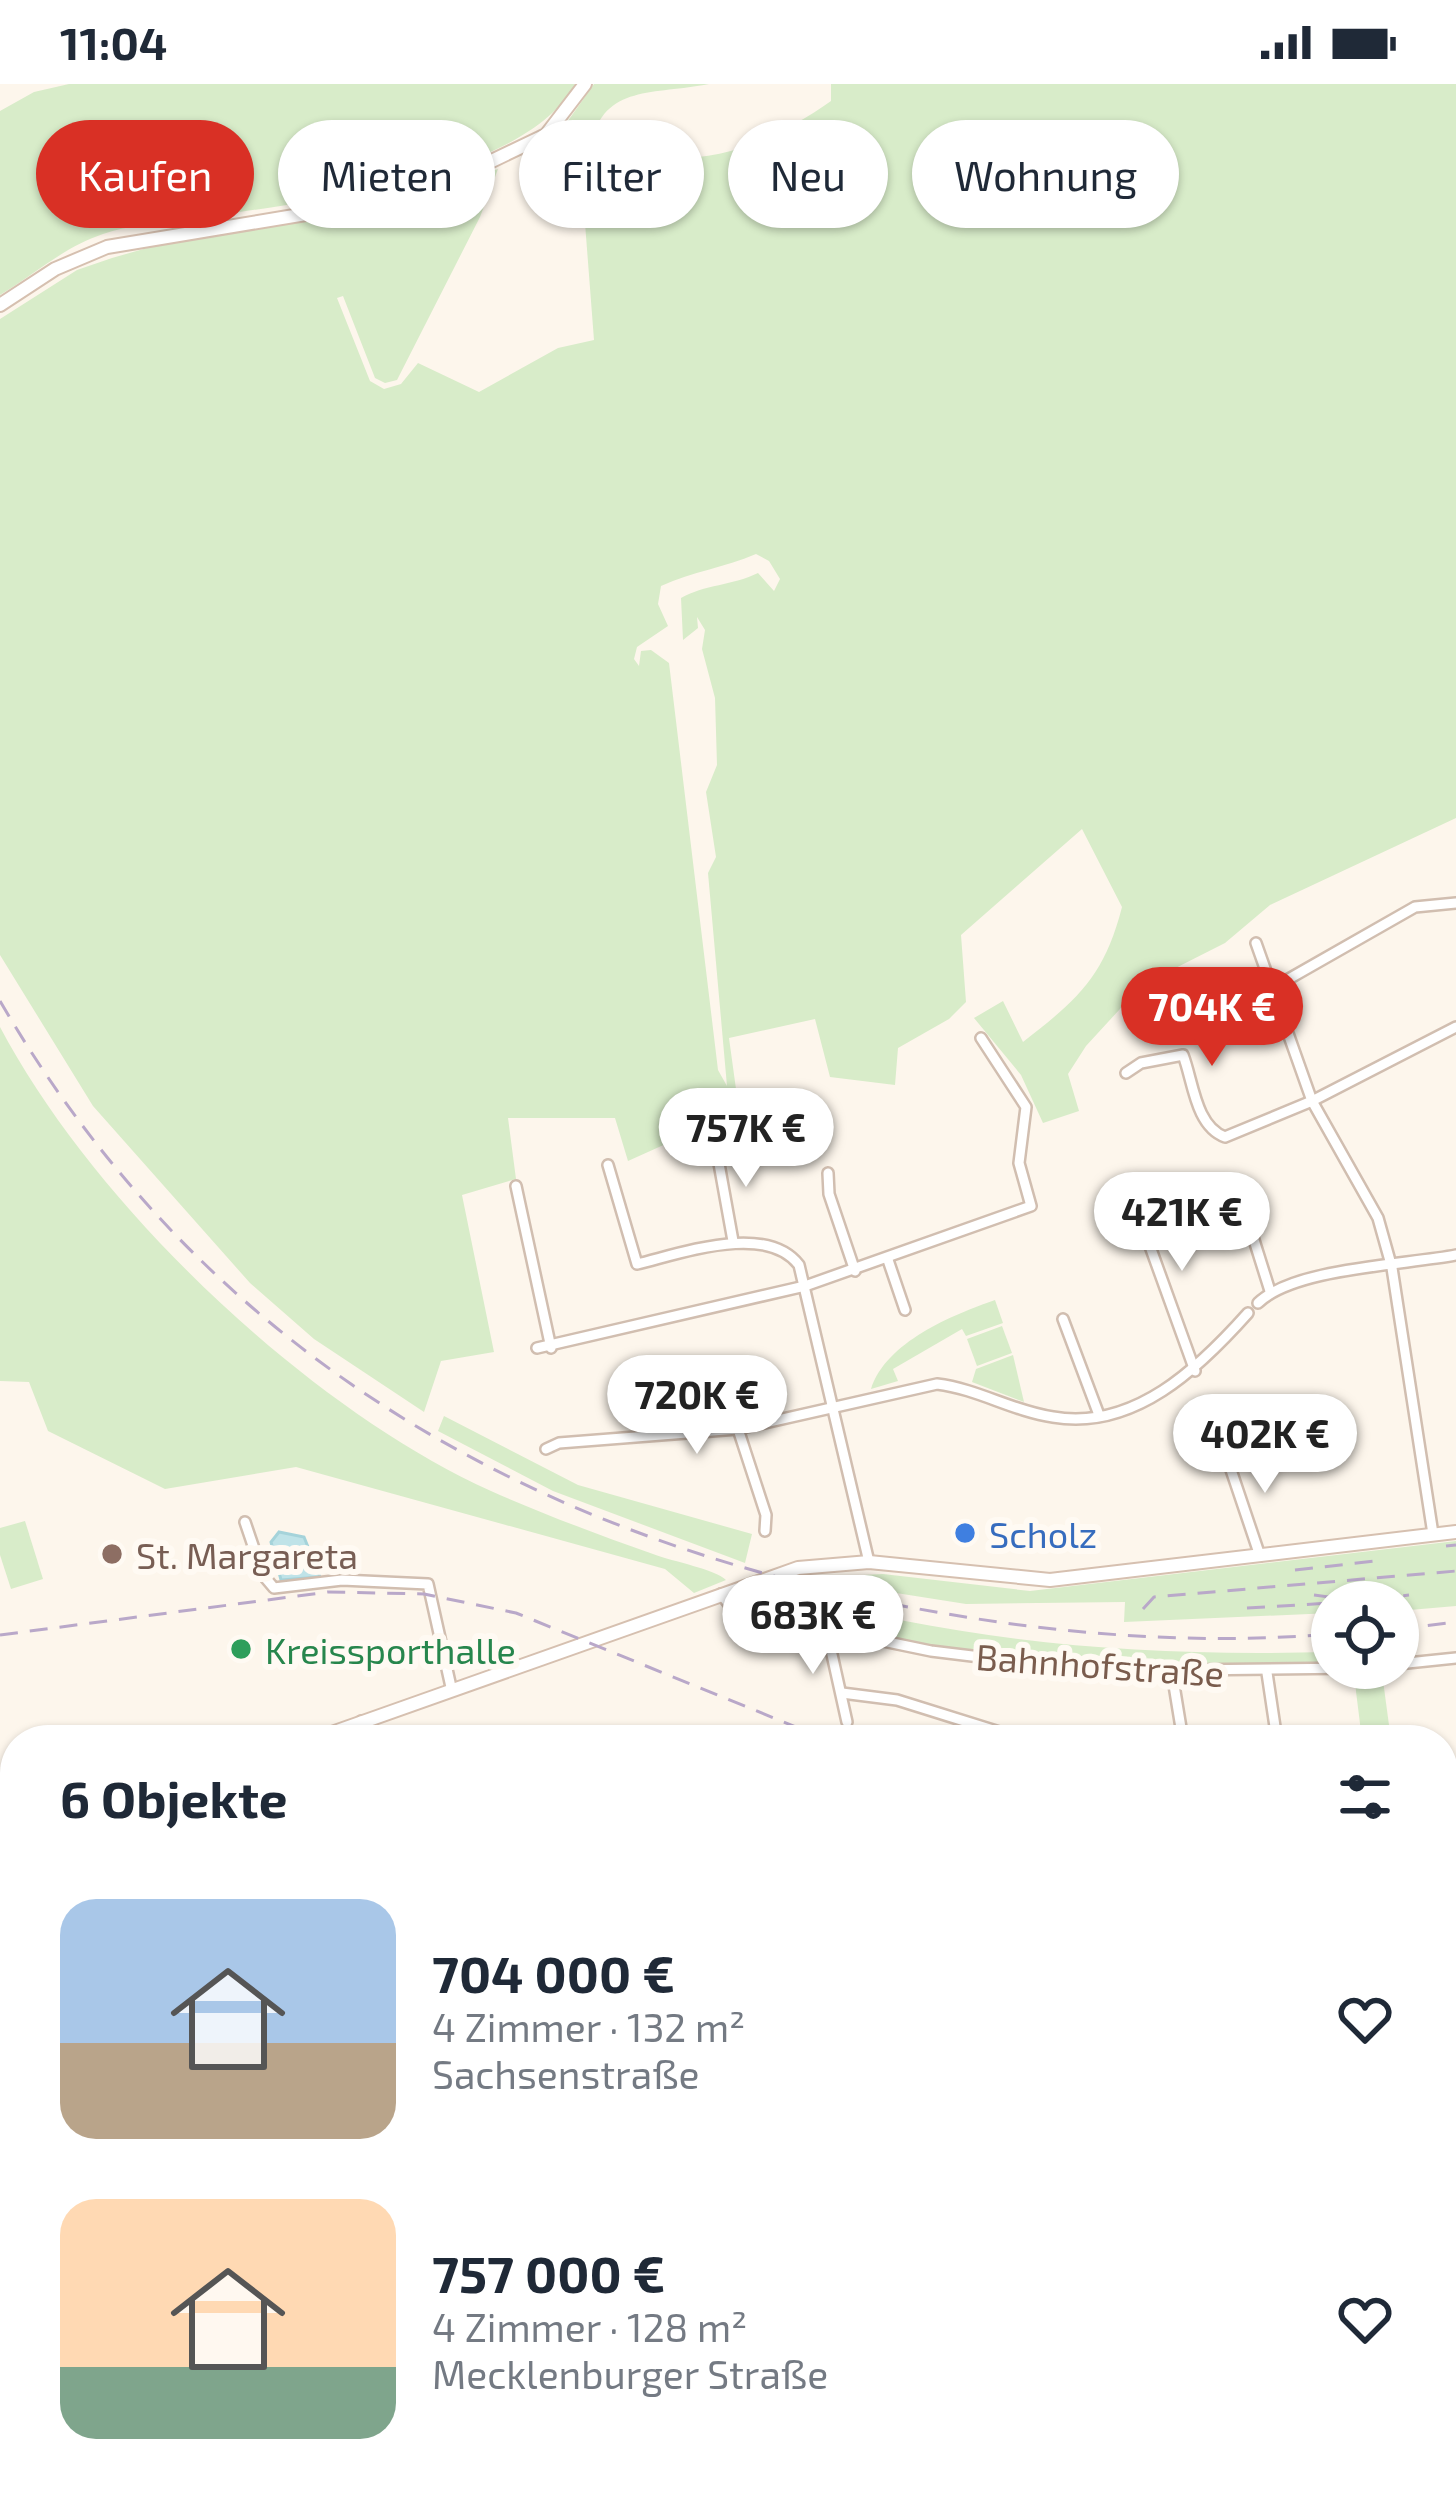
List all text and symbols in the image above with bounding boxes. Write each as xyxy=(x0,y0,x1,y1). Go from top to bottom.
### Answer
text: 11:04 xyxy=(60,15,168,69)
chip: Kaufen xyxy=(36,120,254,228)
chip: Mieten xyxy=(278,120,495,228)
chip: Filter xyxy=(519,120,704,228)
chip: Neu xyxy=(728,120,888,228)
chip: Wohnung xyxy=(912,120,1179,228)
pin: 704K € xyxy=(1114,967,1310,1069)
text: 704K € xyxy=(1148,982,1276,1029)
pin: 757K € xyxy=(648,1088,844,1190)
text: 757K € xyxy=(686,1103,806,1150)
pin: 421K € xyxy=(1084,1172,1280,1274)
text: 421K € xyxy=(1121,1187,1243,1234)
pin: 720K € xyxy=(599,1355,795,1457)
text: 720K € xyxy=(634,1370,760,1417)
pin: 402K € xyxy=(1167,1394,1363,1496)
text: 402K € xyxy=(1200,1409,1330,1456)
place label: Scholz xyxy=(989,1512,1097,1555)
marker: Scholz xyxy=(952,1520,978,1546)
place label: St. Margareta xyxy=(136,1533,358,1576)
marker: St. Margareta xyxy=(99,1541,125,1567)
pin: 683K € xyxy=(715,1575,911,1677)
map controls xyxy=(1311,1581,1419,1689)
button: locate xyxy=(1311,1581,1419,1689)
text: 683K € xyxy=(749,1590,877,1637)
place label: Kreissporthalle xyxy=(265,1628,516,1671)
street label: Bahnhofstraße xyxy=(974,1634,1226,1694)
marker: Kreissporthalle xyxy=(228,1636,254,1662)
icon: filters xyxy=(1332,1764,1398,1830)
text: 6 Objekte xyxy=(60,1767,288,1828)
text: 704 000 € xyxy=(432,1942,675,2003)
icon: home xyxy=(156,1947,300,2091)
icon: heart xyxy=(1332,1986,1398,2052)
text: 4 Zimmer · 132 m² xyxy=(432,2003,745,2050)
text: Sachsenstraße xyxy=(432,2050,699,2097)
text: 757 000 € xyxy=(432,2242,665,2303)
icon: home xyxy=(156,2247,300,2391)
icon: heart xyxy=(1332,2286,1398,2352)
text: 4 Zimmer · 128 m² xyxy=(432,2303,747,2350)
text: Mecklenburger Straße xyxy=(432,2350,828,2397)

